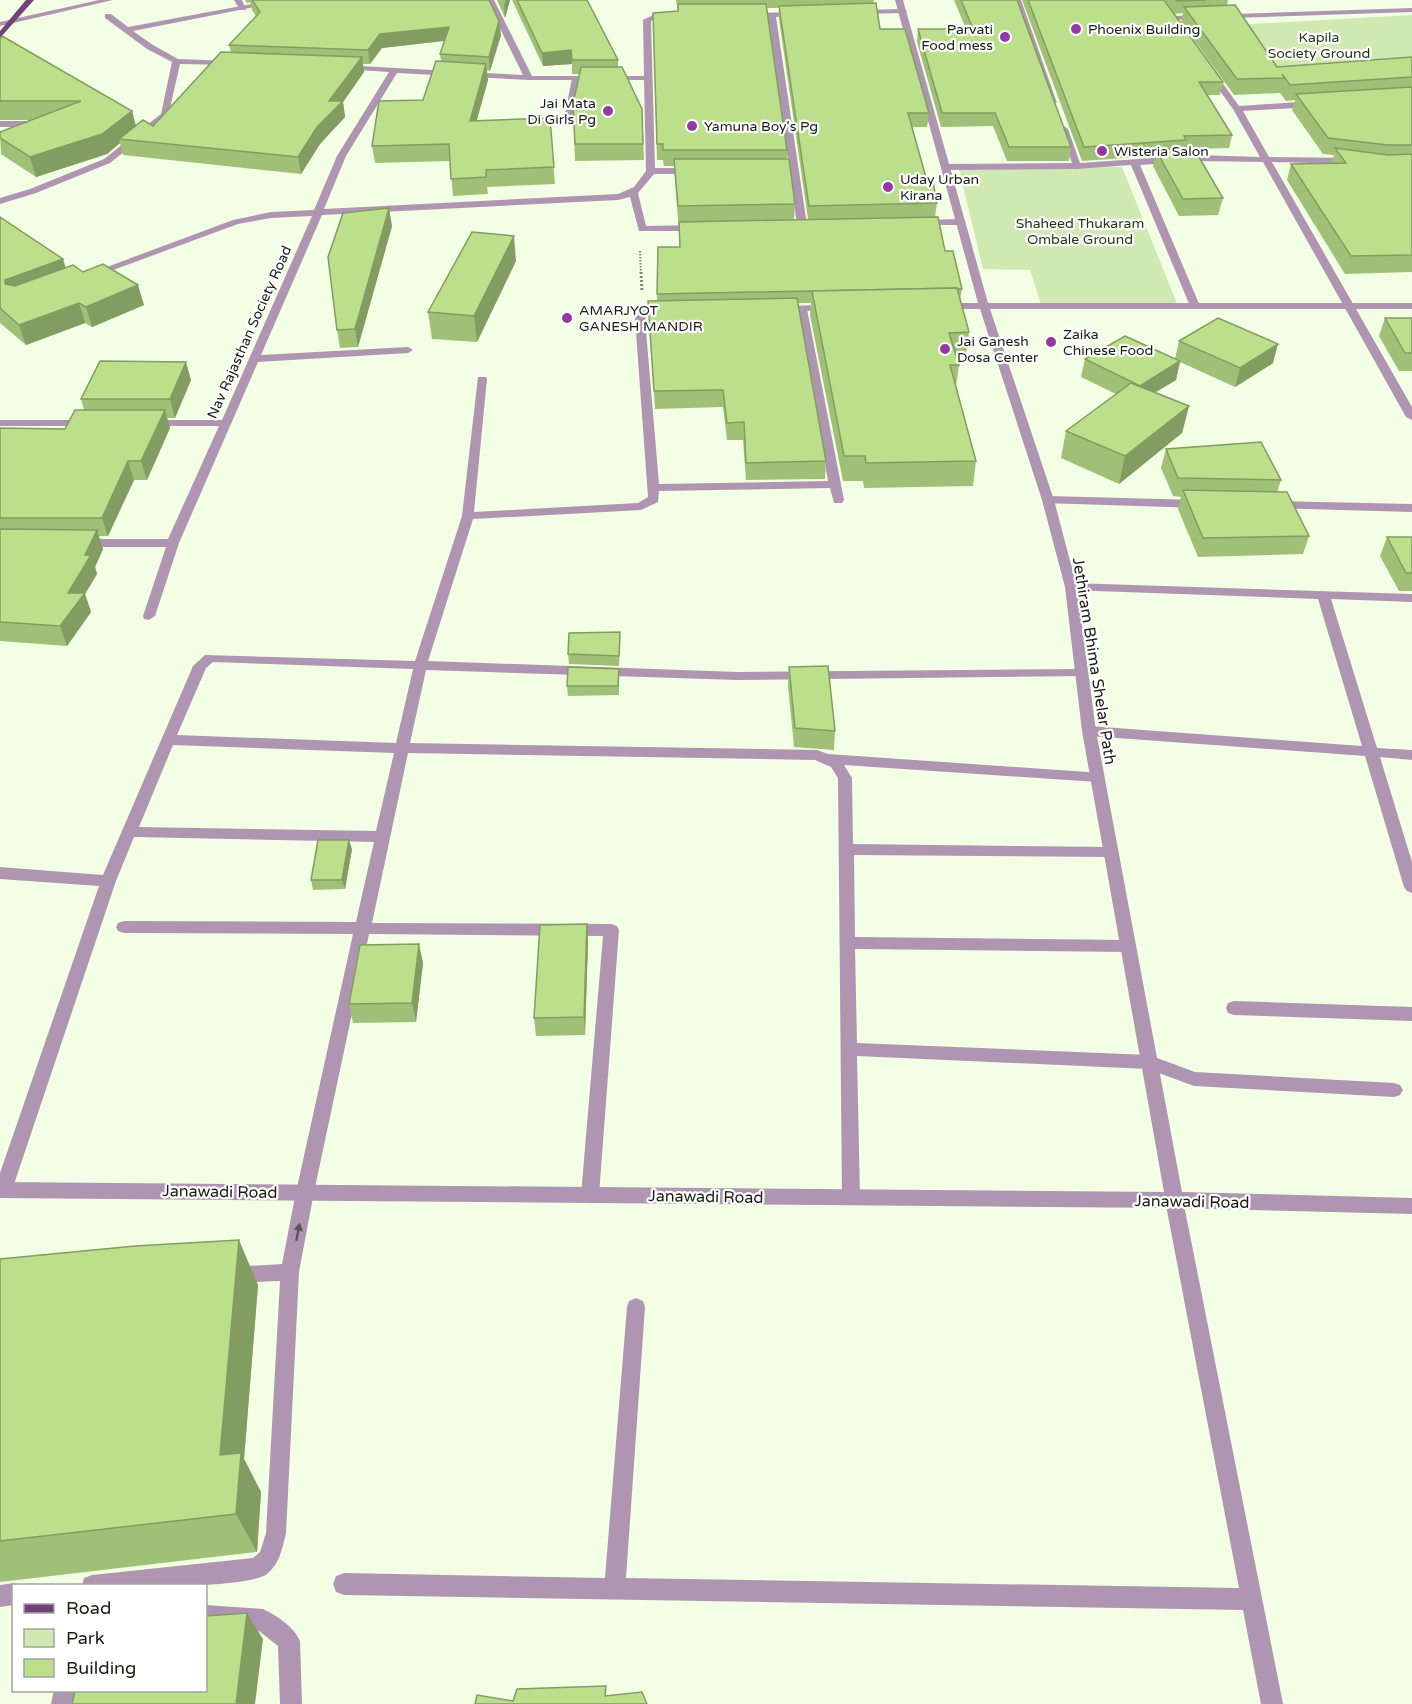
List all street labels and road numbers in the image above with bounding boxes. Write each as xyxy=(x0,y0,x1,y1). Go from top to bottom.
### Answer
street label: Nav Rajasthan Society Road xyxy=(204,243,295,421)
street label: Jethiram Bhima Shelar Path xyxy=(1068,556,1120,766)
street label: Janawadi Road xyxy=(162,1181,278,1203)
street label: Janawadi Road xyxy=(648,1186,764,1208)
street label: Janawadi Road xyxy=(1134,1191,1250,1213)

